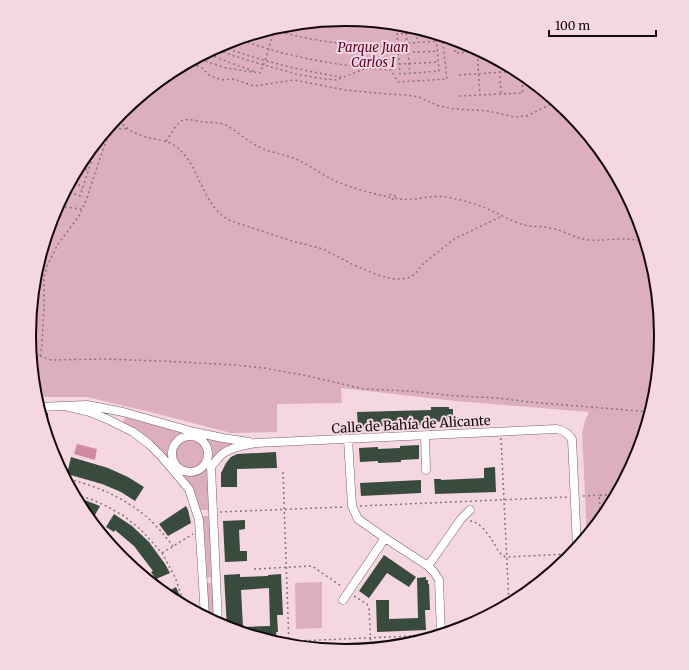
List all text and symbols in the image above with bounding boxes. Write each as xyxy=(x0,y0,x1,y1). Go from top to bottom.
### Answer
scale bar xyxy=(549,12,656,38)
text: 100 m xyxy=(555,18,590,33)
park label: Parque Juan Carlos I xyxy=(337,39,409,71)
street label: Calle de Bahía de Alicante xyxy=(331,412,491,437)

